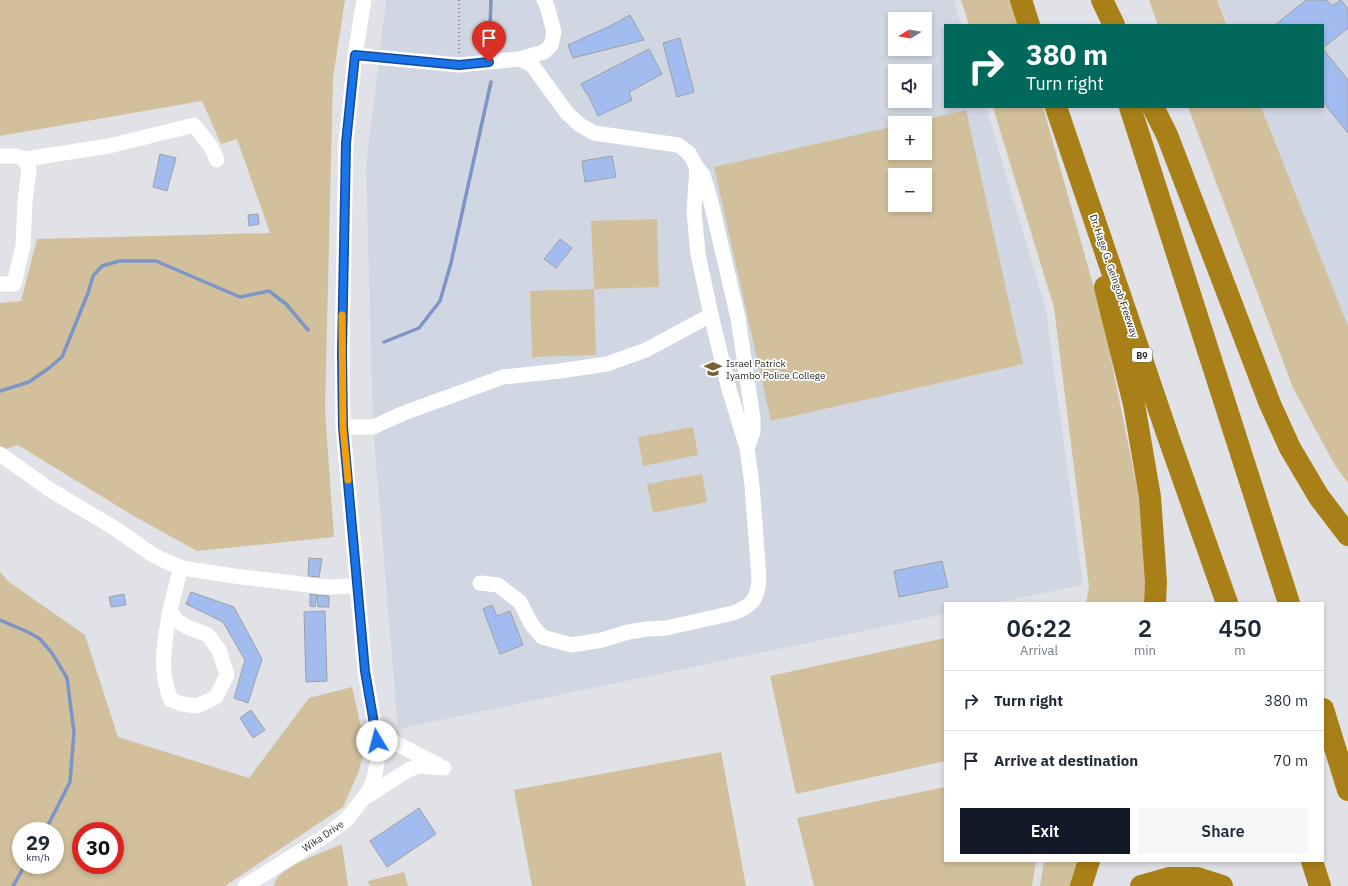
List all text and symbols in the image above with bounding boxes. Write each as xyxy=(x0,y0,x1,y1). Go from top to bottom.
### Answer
north arrow xyxy=(888,12,932,56)
map controls xyxy=(888,12,932,212)
pin xyxy=(472,21,506,62)
icon: arrive xyxy=(478,27,500,49)
text: 380 m xyxy=(1026,36,1108,73)
icon: right xyxy=(960,40,1012,92)
button: sound xyxy=(888,64,932,108)
text: Turn right xyxy=(1026,72,1104,95)
button: + xyxy=(888,116,932,160)
button: − xyxy=(888,168,932,212)
street label: Dr. Hage G. Geingob Freeway xyxy=(1087,213,1141,339)
road number: B9 xyxy=(1132,348,1152,362)
place label: Israel Patrick Iyambo Police College xyxy=(726,357,826,382)
school or university icon: Israel Patrick Iyambo Police College xyxy=(703,359,723,379)
text: 06:22 xyxy=(1006,612,1072,644)
text: 2 xyxy=(1138,612,1152,644)
text: 450 xyxy=(1218,612,1262,644)
text: Arrival xyxy=(1020,642,1058,659)
text: min xyxy=(1134,642,1156,659)
text: m xyxy=(1234,642,1246,659)
icon: right xyxy=(960,690,982,712)
text: Turn right xyxy=(994,691,1063,710)
text: 380 m xyxy=(1264,691,1308,710)
position arrow xyxy=(356,720,398,762)
icon: arrive xyxy=(960,750,982,772)
text: Arrive at destination xyxy=(994,751,1138,770)
text: 70 m xyxy=(1273,751,1308,770)
button: Exit xyxy=(960,808,1130,854)
button: Share xyxy=(1138,808,1308,854)
street label: Wika Drive xyxy=(300,817,347,855)
speed limit sign: 30 xyxy=(72,822,124,874)
text: 29 xyxy=(26,829,50,856)
text: km/h xyxy=(26,851,50,864)

